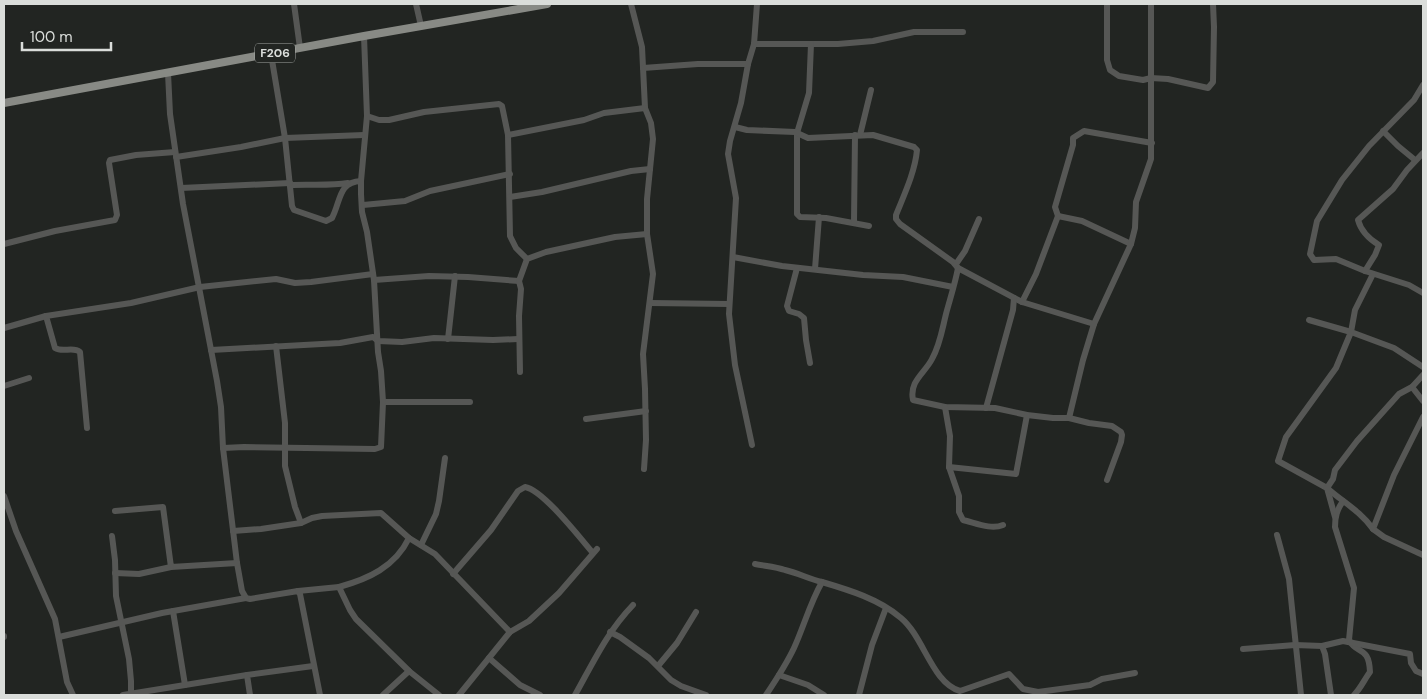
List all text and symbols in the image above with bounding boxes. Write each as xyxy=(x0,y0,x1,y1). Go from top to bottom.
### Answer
scale bar xyxy=(22,20,111,52)
text: 100 m xyxy=(30,27,73,47)
road number: F206 xyxy=(255,44,295,62)

